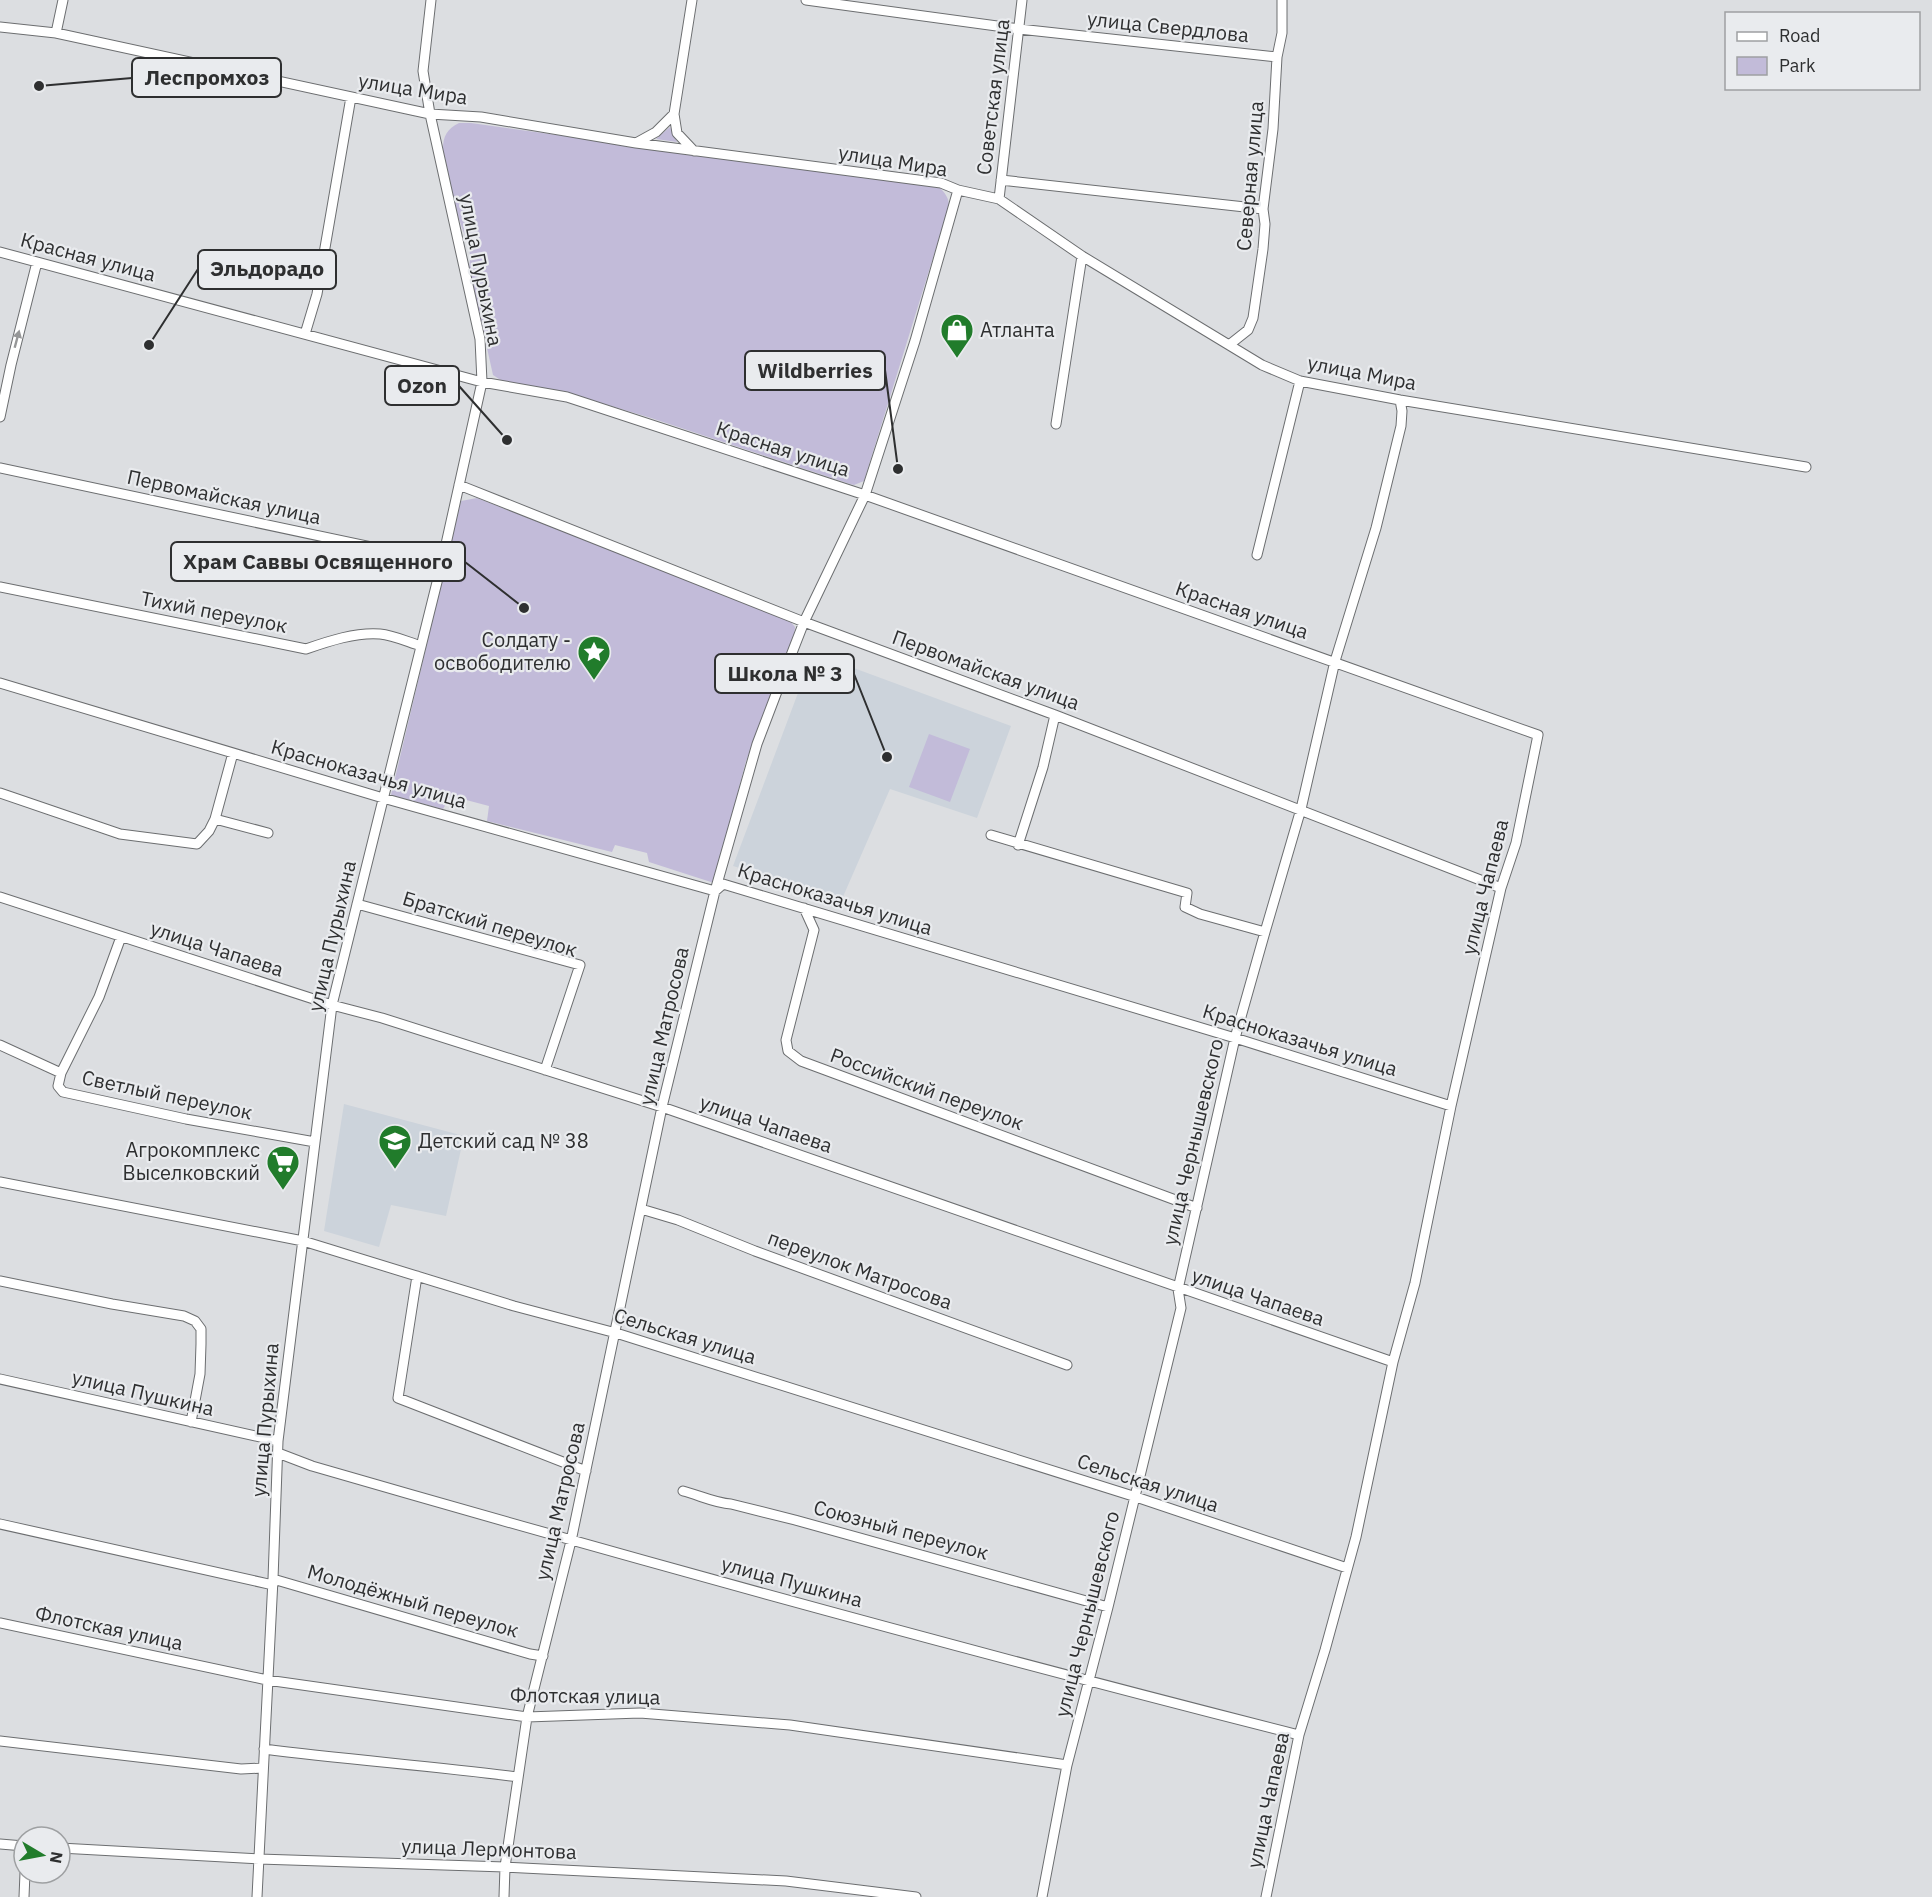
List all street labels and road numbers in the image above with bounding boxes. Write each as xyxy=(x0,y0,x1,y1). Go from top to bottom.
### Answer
street label: улица Свердлова xyxy=(1086,5,1251,48)
street label: Советская улица xyxy=(970,17,1016,177)
street label: улица Мира xyxy=(356,67,470,111)
street label: Северная улица xyxy=(1229,100,1270,252)
street label: улица Мира xyxy=(836,139,950,183)
street label: улица Пурыхина xyxy=(454,192,510,349)
street label: Красная улица xyxy=(18,226,159,288)
street label: улица Мира xyxy=(1305,349,1419,396)
street label: Красная улица xyxy=(713,414,854,483)
street label: Первомайская улица xyxy=(125,463,324,530)
street label: Красная улица xyxy=(1172,574,1312,645)
street label: Тихий переулок xyxy=(139,584,290,639)
street label: Первомайская улица xyxy=(889,623,1084,716)
street label: Красноказачья улица xyxy=(268,733,470,814)
street label: улица Чапаева xyxy=(1455,816,1514,957)
street label: Красноказачья улица xyxy=(734,856,936,941)
street label: улица Пурыхина xyxy=(301,857,362,1014)
street label: Братский переулок xyxy=(400,884,581,963)
street label: улица Чапаева xyxy=(147,914,288,983)
street label: улица Матросова xyxy=(632,944,695,1108)
street label: Красноказачья улица xyxy=(1199,997,1401,1082)
street label: улица Чернышевского xyxy=(1156,1036,1229,1248)
street label: Российский переулок xyxy=(827,1041,1028,1136)
street label: Светлый переулок xyxy=(79,1063,255,1126)
street label: улица Чапаева xyxy=(696,1088,836,1159)
street label: переулок Матросова xyxy=(764,1224,956,1316)
street label: улица Чапаева xyxy=(1188,1261,1328,1332)
street label: Сельская улица xyxy=(611,1301,760,1370)
street label: улица Пурыхина xyxy=(244,1342,285,1498)
street label: улица Пушкина xyxy=(69,1363,217,1422)
street label: улица Матросова xyxy=(528,1419,591,1583)
street label: Сельская улица xyxy=(1074,1447,1223,1518)
street label: Союзный переулок xyxy=(811,1493,992,1566)
street label: улица Чернышевского xyxy=(1048,1508,1125,1720)
street label: улица Пушкина xyxy=(719,1550,866,1613)
street label: Молодёжный переулок xyxy=(304,1557,522,1644)
street label: Флотская улица xyxy=(33,1599,186,1656)
street label: Флотская улица xyxy=(510,1681,661,1710)
street label: улица Чапаева xyxy=(1240,1729,1295,1870)
street label: улица Лермонтова xyxy=(401,1832,577,1865)

